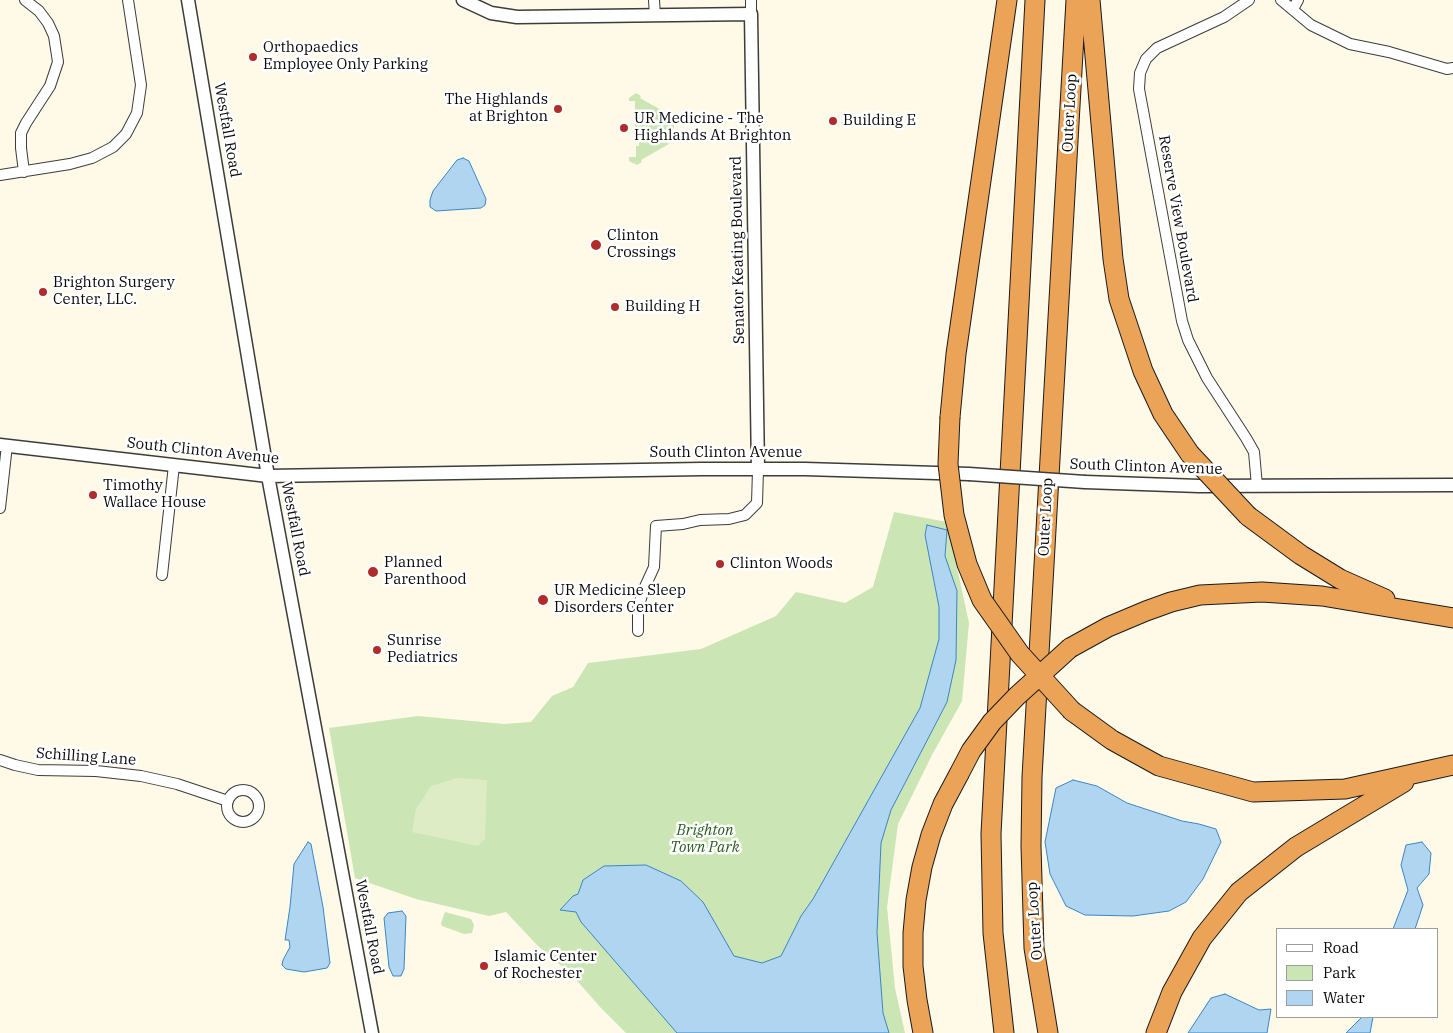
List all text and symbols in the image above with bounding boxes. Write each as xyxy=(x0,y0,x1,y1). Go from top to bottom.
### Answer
place label: Orthopaedics Employee Only Parking xyxy=(263,39,428,74)
marker: Orthopaedics Employee Only Parking xyxy=(247,51,259,63)
street label: Outer Loop xyxy=(1059,73,1081,153)
street label: Westfall Road xyxy=(210,81,244,179)
place label: The Highlands at Brighton xyxy=(445,91,548,126)
marker: The Highlands at Brighton xyxy=(552,103,564,115)
place label: UR Medicine - The Highlands At Brighton xyxy=(634,110,791,145)
place label: Building E xyxy=(843,112,916,130)
marker: Building E xyxy=(827,115,839,127)
marker: UR Medicine - The Highlands At Brighton xyxy=(618,122,630,134)
street label: Reserve View Boulevard xyxy=(1154,134,1202,304)
street label: Senator Keating Boulevard xyxy=(727,156,749,344)
place label: Clinton Crossings xyxy=(607,227,676,262)
marker: Clinton Crossings xyxy=(589,238,603,252)
place label: Brighton Surgery Center, LLC. xyxy=(53,274,175,309)
marker: Brighton Surgery Center, LLC. xyxy=(37,286,49,298)
place label: Building H xyxy=(625,298,700,316)
marker: Building H xyxy=(609,301,621,313)
street label: South Clinton Avenue xyxy=(126,434,280,468)
street label: South Clinton Avenue xyxy=(650,444,802,462)
street label: South Clinton Avenue xyxy=(1069,455,1223,479)
place label: Timothy Wallace House xyxy=(103,477,206,512)
street label: Outer Loop xyxy=(1035,477,1057,557)
street label: Westfall Road xyxy=(277,480,313,578)
marker: Timothy Wallace House xyxy=(87,489,99,501)
place label: Planned Parenthood xyxy=(384,554,467,589)
place label: Clinton Woods xyxy=(730,555,833,573)
marker: Clinton Woods xyxy=(714,558,726,570)
marker: Planned Parenthood xyxy=(366,565,380,579)
place label: UR Medicine Sleep Disorders Center xyxy=(554,582,686,617)
marker: UR Medicine Sleep Disorders Center xyxy=(536,593,550,607)
place label: Sunrise Pediatrics xyxy=(387,632,458,667)
marker: Sunrise Pediatrics xyxy=(371,644,383,656)
street label: Schilling Lane xyxy=(35,745,137,769)
park label: Brighton Town Park xyxy=(670,822,740,857)
street label: Westfall Road xyxy=(351,878,387,976)
street label: Outer Loop xyxy=(1023,881,1047,961)
legend xyxy=(1276,928,1438,1018)
text: Road xyxy=(1323,938,1359,957)
place label: Islamic Center of Rochester xyxy=(494,948,597,983)
marker: Islamic Center of Rochester xyxy=(478,960,490,972)
text: Park xyxy=(1323,963,1356,982)
text: Water xyxy=(1323,988,1365,1007)

